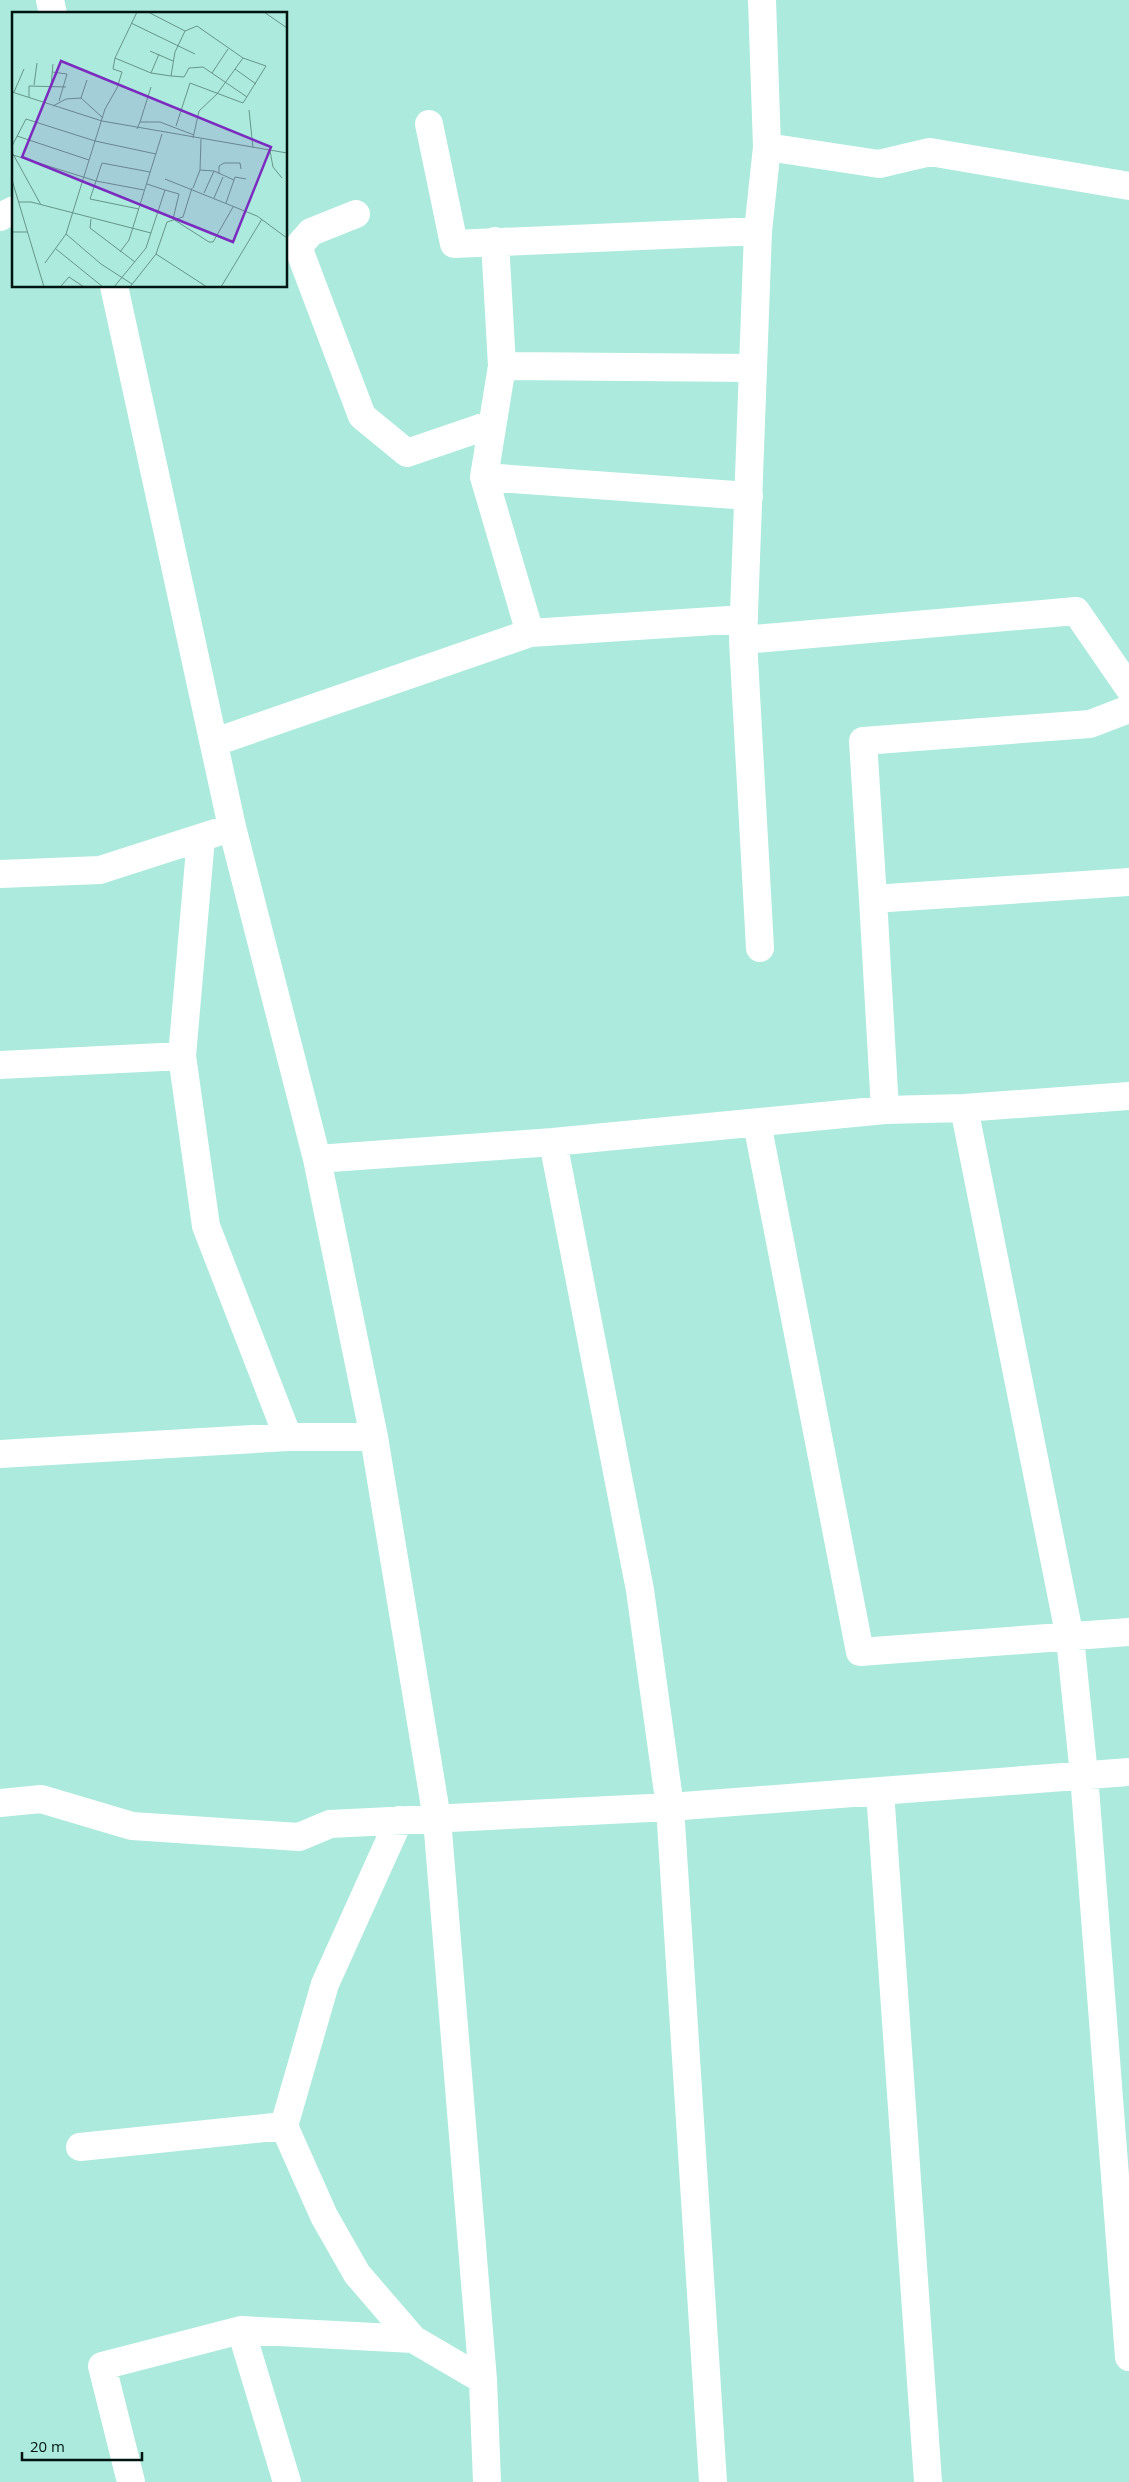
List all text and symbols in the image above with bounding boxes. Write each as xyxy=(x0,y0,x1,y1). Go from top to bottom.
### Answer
inset map xyxy=(12,12,288,288)
scale bar xyxy=(22,2430,142,2462)
text: 20 m xyxy=(30,2436,65,2456)

